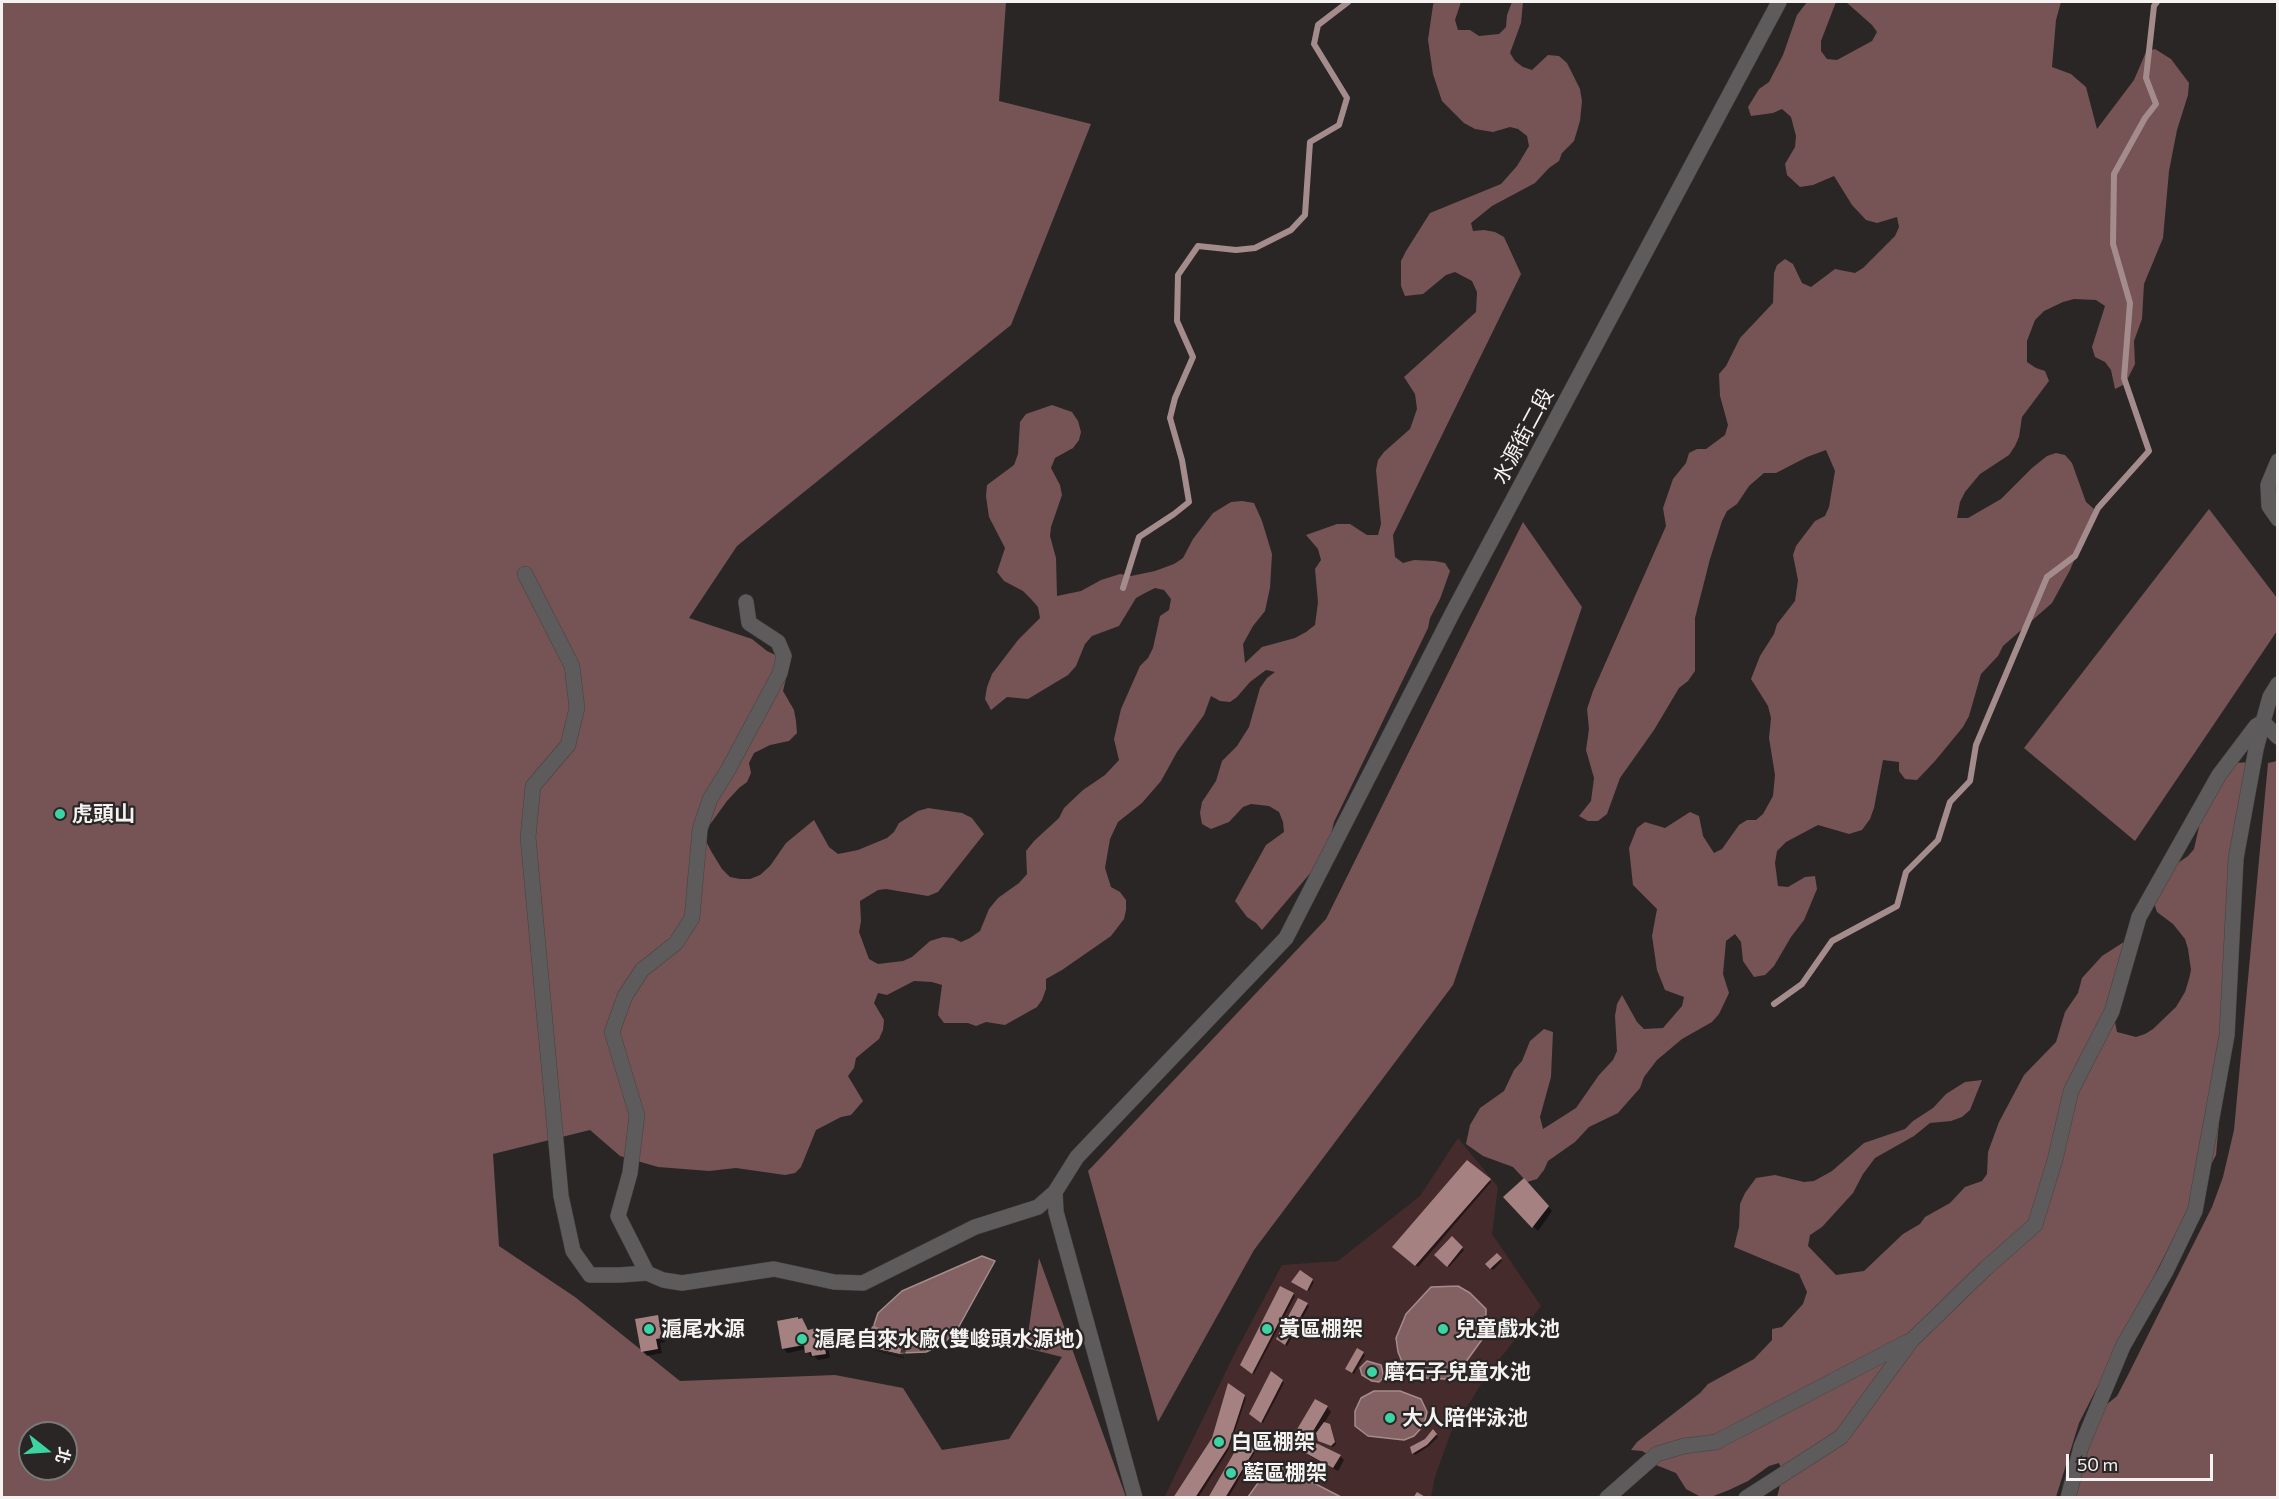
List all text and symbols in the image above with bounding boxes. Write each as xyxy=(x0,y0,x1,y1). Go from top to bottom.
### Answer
street label: 水源街二段 xyxy=(1487,384,1559,488)
place label: 虎頭山 xyxy=(72,801,135,827)
marker: 虎頭山 xyxy=(53,807,67,821)
place label: 滬尾水源 xyxy=(661,1316,745,1342)
place label: 黃區棚架 xyxy=(1279,1316,1363,1342)
place label: 兒童戲水池 xyxy=(1455,1316,1560,1342)
marker: 滬尾水源 xyxy=(642,1322,656,1336)
marker: 黃區棚架 xyxy=(1260,1322,1274,1336)
marker: 兒童戲水池 xyxy=(1436,1322,1450,1336)
place label: 滬尾自來水廠(雙峻頭水源地) xyxy=(814,1326,1083,1352)
marker: 滬尾自來水廠(雙峻頭水源地) xyxy=(795,1332,809,1346)
place label: 磨石子兒童水池 xyxy=(1384,1359,1531,1385)
marker: 磨石子兒童水池 xyxy=(1365,1365,1379,1379)
place label: 大人陪伴泳池 xyxy=(1402,1405,1528,1431)
marker: 大人陪伴泳池 xyxy=(1383,1411,1397,1425)
north arrow xyxy=(18,1421,78,1481)
place label: 白區棚架 xyxy=(1231,1429,1315,1455)
marker: 白區棚架 xyxy=(1212,1435,1226,1449)
scale bar xyxy=(2069,1442,2216,1480)
text: 北 xyxy=(52,1445,75,1466)
text: 50 m xyxy=(2077,1453,2118,1475)
place label: 藍區棚架 xyxy=(1243,1460,1327,1486)
marker: 藍區棚架 xyxy=(1224,1466,1238,1480)

